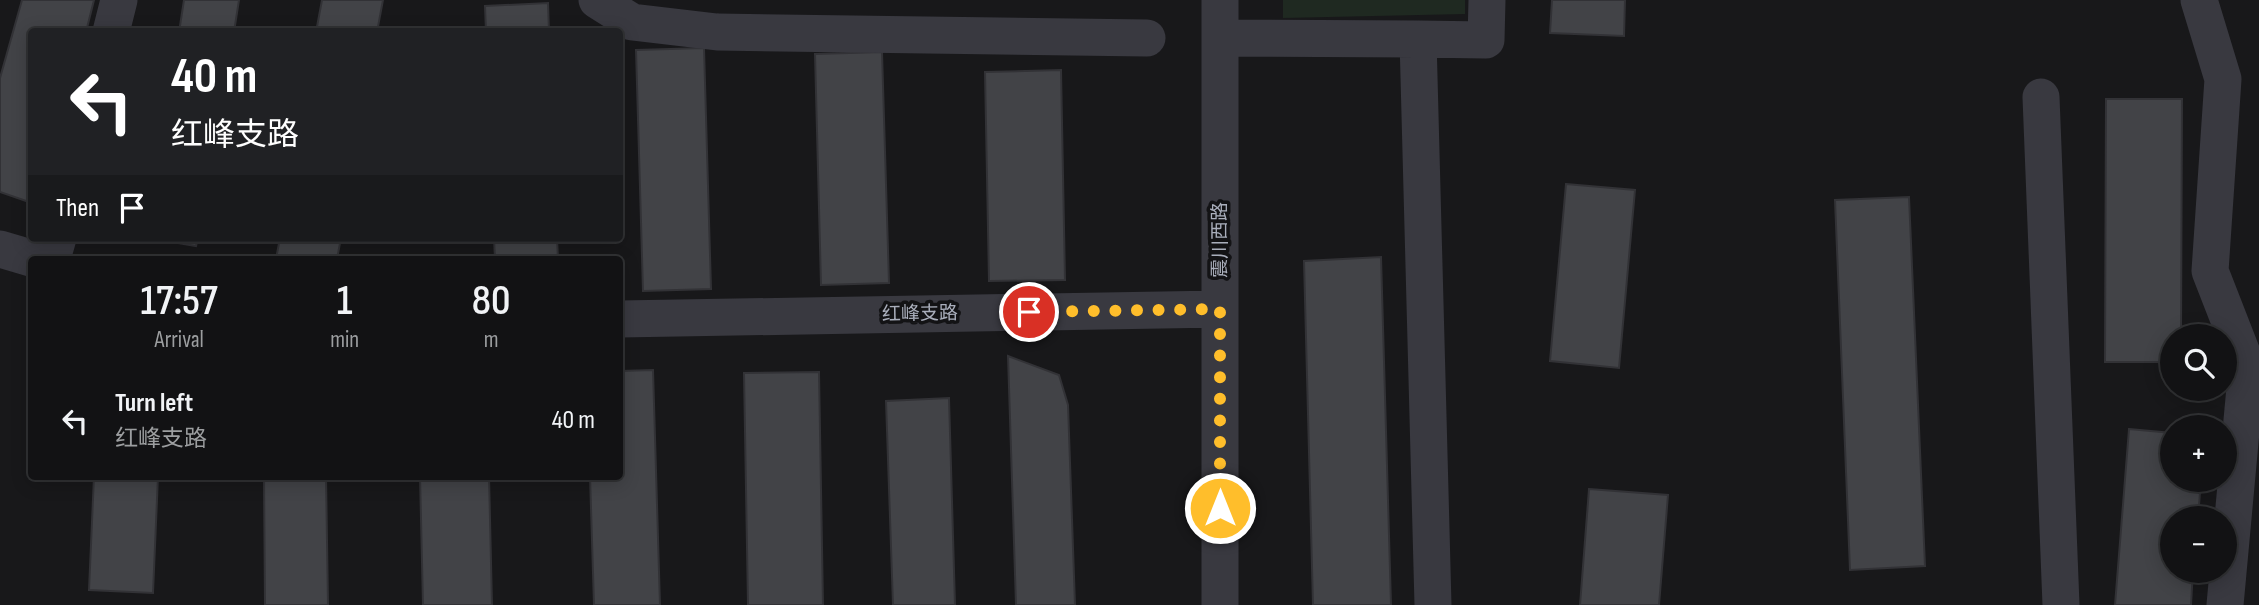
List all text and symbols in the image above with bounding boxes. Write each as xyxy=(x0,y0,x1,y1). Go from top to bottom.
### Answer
text: 40 m xyxy=(171,48,257,107)
icon: left xyxy=(56,56,147,147)
text: 红峰支路 xyxy=(171,116,299,155)
icon: arrive xyxy=(113,189,151,227)
text: Then xyxy=(56,193,99,224)
street label: 震川西路 xyxy=(1209,202,1232,278)
text: 17:57 xyxy=(141,276,218,327)
text: 1 xyxy=(337,276,353,327)
text: 80 xyxy=(472,276,510,327)
pin xyxy=(999,282,1059,342)
icon: arrive xyxy=(1010,293,1048,331)
street label: 红峰支路 xyxy=(882,302,958,326)
map controls xyxy=(2160,324,2237,583)
button: search xyxy=(2160,324,2237,401)
text: Arrival xyxy=(154,326,204,354)
text: min xyxy=(330,326,359,354)
text: m xyxy=(484,326,498,354)
text: Turn left xyxy=(115,388,193,419)
icon: left xyxy=(56,402,94,440)
text: 40 m xyxy=(552,405,595,436)
button: + xyxy=(2160,415,2237,492)
text: 红峰支路 xyxy=(115,425,207,453)
position arrow xyxy=(1183,471,1257,545)
button: − xyxy=(2160,506,2237,583)

